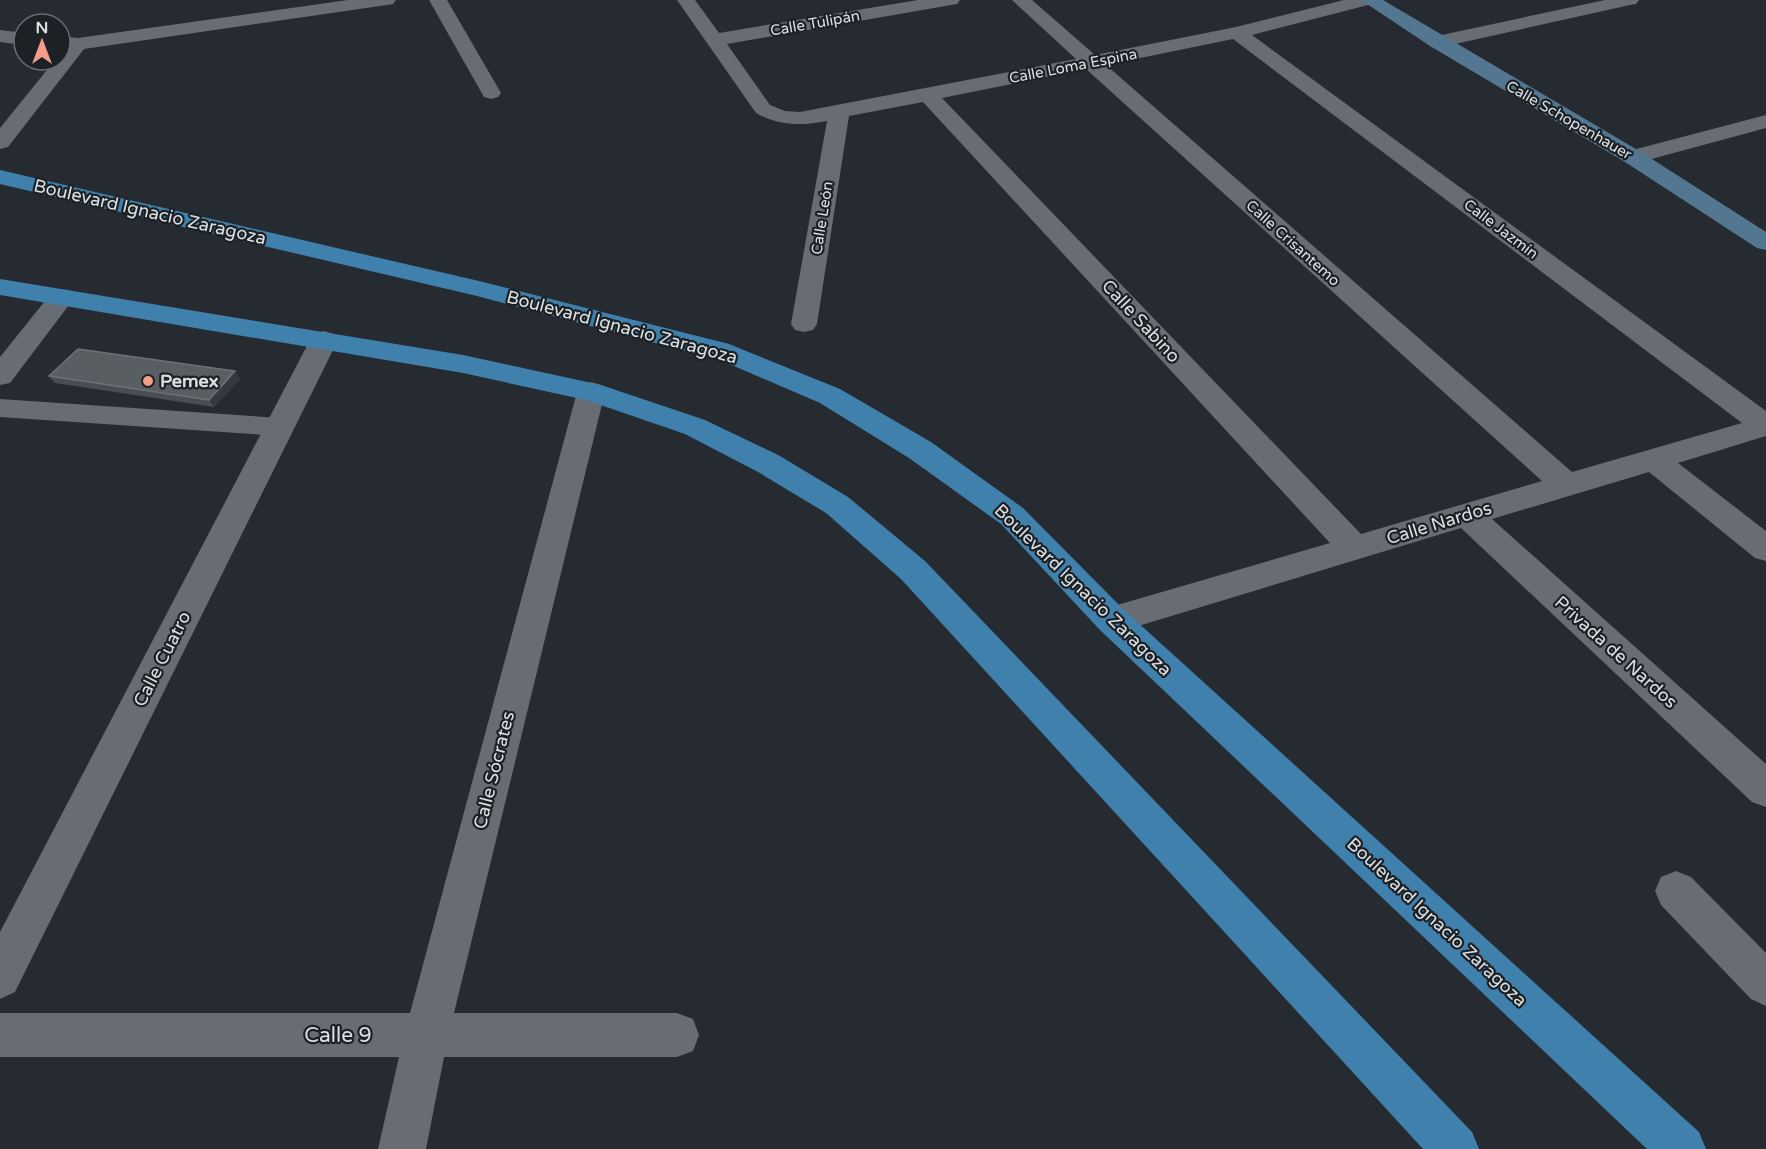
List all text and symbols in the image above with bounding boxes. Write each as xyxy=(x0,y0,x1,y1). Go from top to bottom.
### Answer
street label: Calle Tulipán xyxy=(769,6,861,40)
north arrow xyxy=(12,12,72,72)
text: N xyxy=(36,18,48,38)
street label: Calle Loma Espina xyxy=(1007,45,1139,87)
street label: Calle Schopenhauer xyxy=(1503,77,1635,163)
street label: Boulevard Ignacio Zaragoza xyxy=(32,175,268,249)
street label: Calle León xyxy=(807,180,837,256)
street label: Calle Jazmín xyxy=(1460,195,1542,263)
street label: Calle Crisantemo xyxy=(1242,196,1344,290)
street label: Calle Sabino xyxy=(1097,275,1185,367)
street label: Boulevard Ignacio Zaragoza xyxy=(504,286,740,368)
place label: Pemex xyxy=(160,370,219,392)
marker: Pemex xyxy=(141,374,155,388)
street label: Calle Nardos xyxy=(1384,497,1494,549)
street label: Boulevard Ignacio Zaragoza xyxy=(990,499,1176,681)
street label: Privada de Nardos xyxy=(1550,591,1682,713)
street label: Calle Cuatro xyxy=(129,608,195,710)
street label: Calle Sócrates xyxy=(469,709,519,831)
street label: Boulevard Ignacio Zaragoza xyxy=(1342,833,1532,1011)
street label: Calle 9 xyxy=(304,1023,372,1048)

